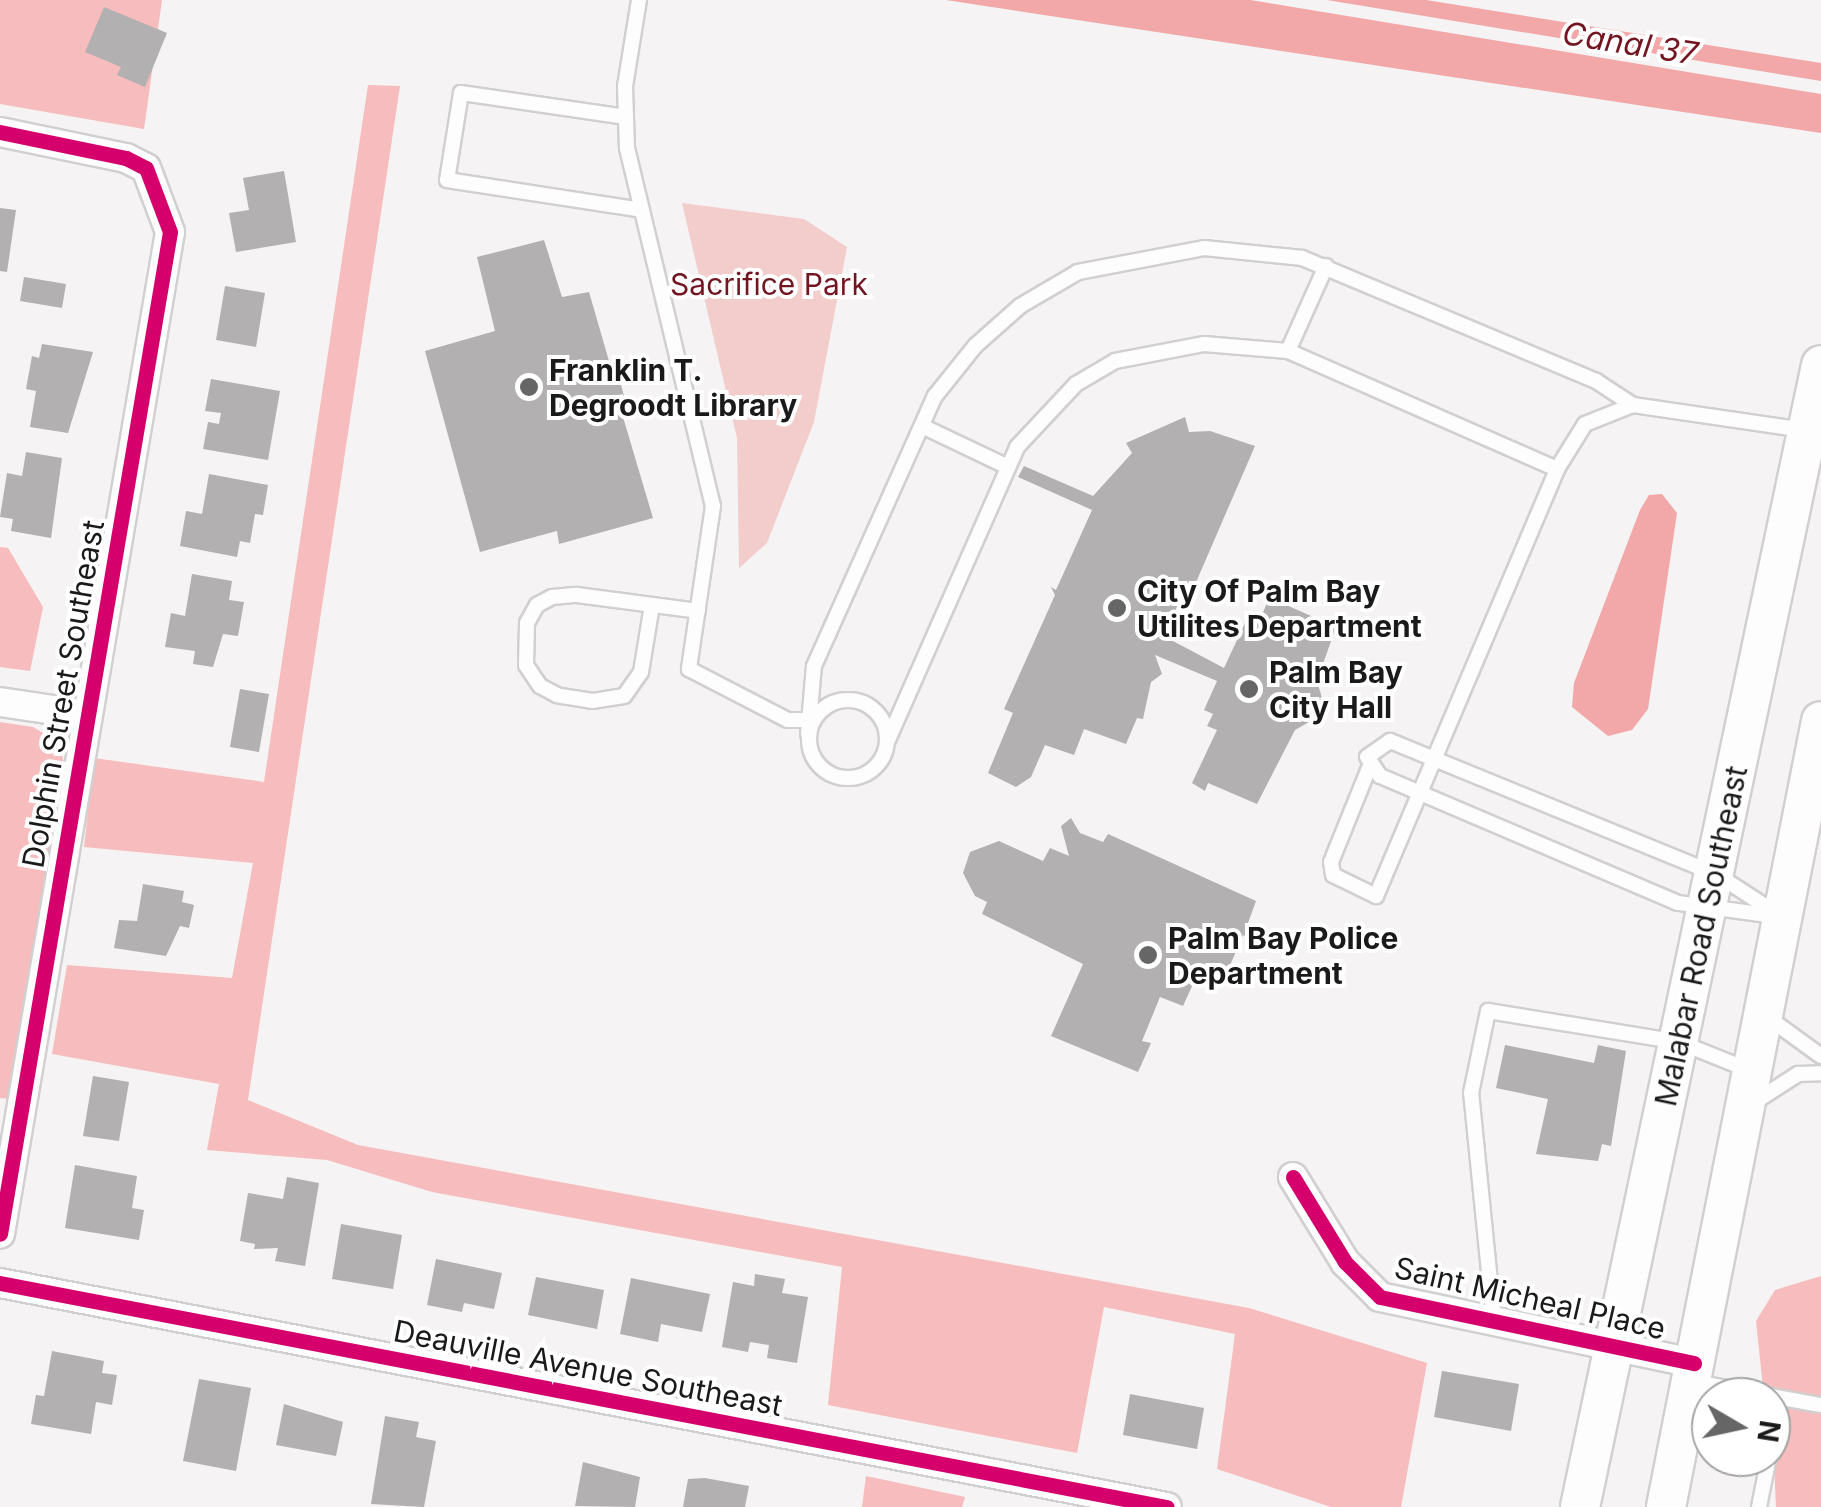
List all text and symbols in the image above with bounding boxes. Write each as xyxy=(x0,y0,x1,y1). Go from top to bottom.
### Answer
water label: Canal 37 xyxy=(1560,14,1700,74)
park label: Sacrifice Park xyxy=(670,266,868,302)
place label: Franklin T. Degroodt Library xyxy=(549,352,797,422)
marker: Franklin T. Degroodt Library xyxy=(518,376,540,398)
street label: Dolphin Street Southeast xyxy=(15,517,111,871)
place label: City Of Palm Bay Utilites Department xyxy=(1137,573,1422,644)
marker: City Of Palm Bay Utilites Department xyxy=(1106,597,1128,619)
place label: Palm Bay City Hall xyxy=(1269,654,1403,724)
marker: Palm Bay City Hall xyxy=(1238,678,1260,700)
street label: Malabar Road Southeast xyxy=(1647,763,1755,1109)
place label: Palm Bay Police Department xyxy=(1168,920,1398,990)
marker: Palm Bay Police Department xyxy=(1137,944,1159,966)
street label: Saint Micheal Place xyxy=(1391,1249,1669,1347)
street label: Deauville Avenue Southeast xyxy=(391,1313,785,1423)
north arrow xyxy=(1691,1377,1791,1477)
text: N xyxy=(1750,1418,1787,1445)

